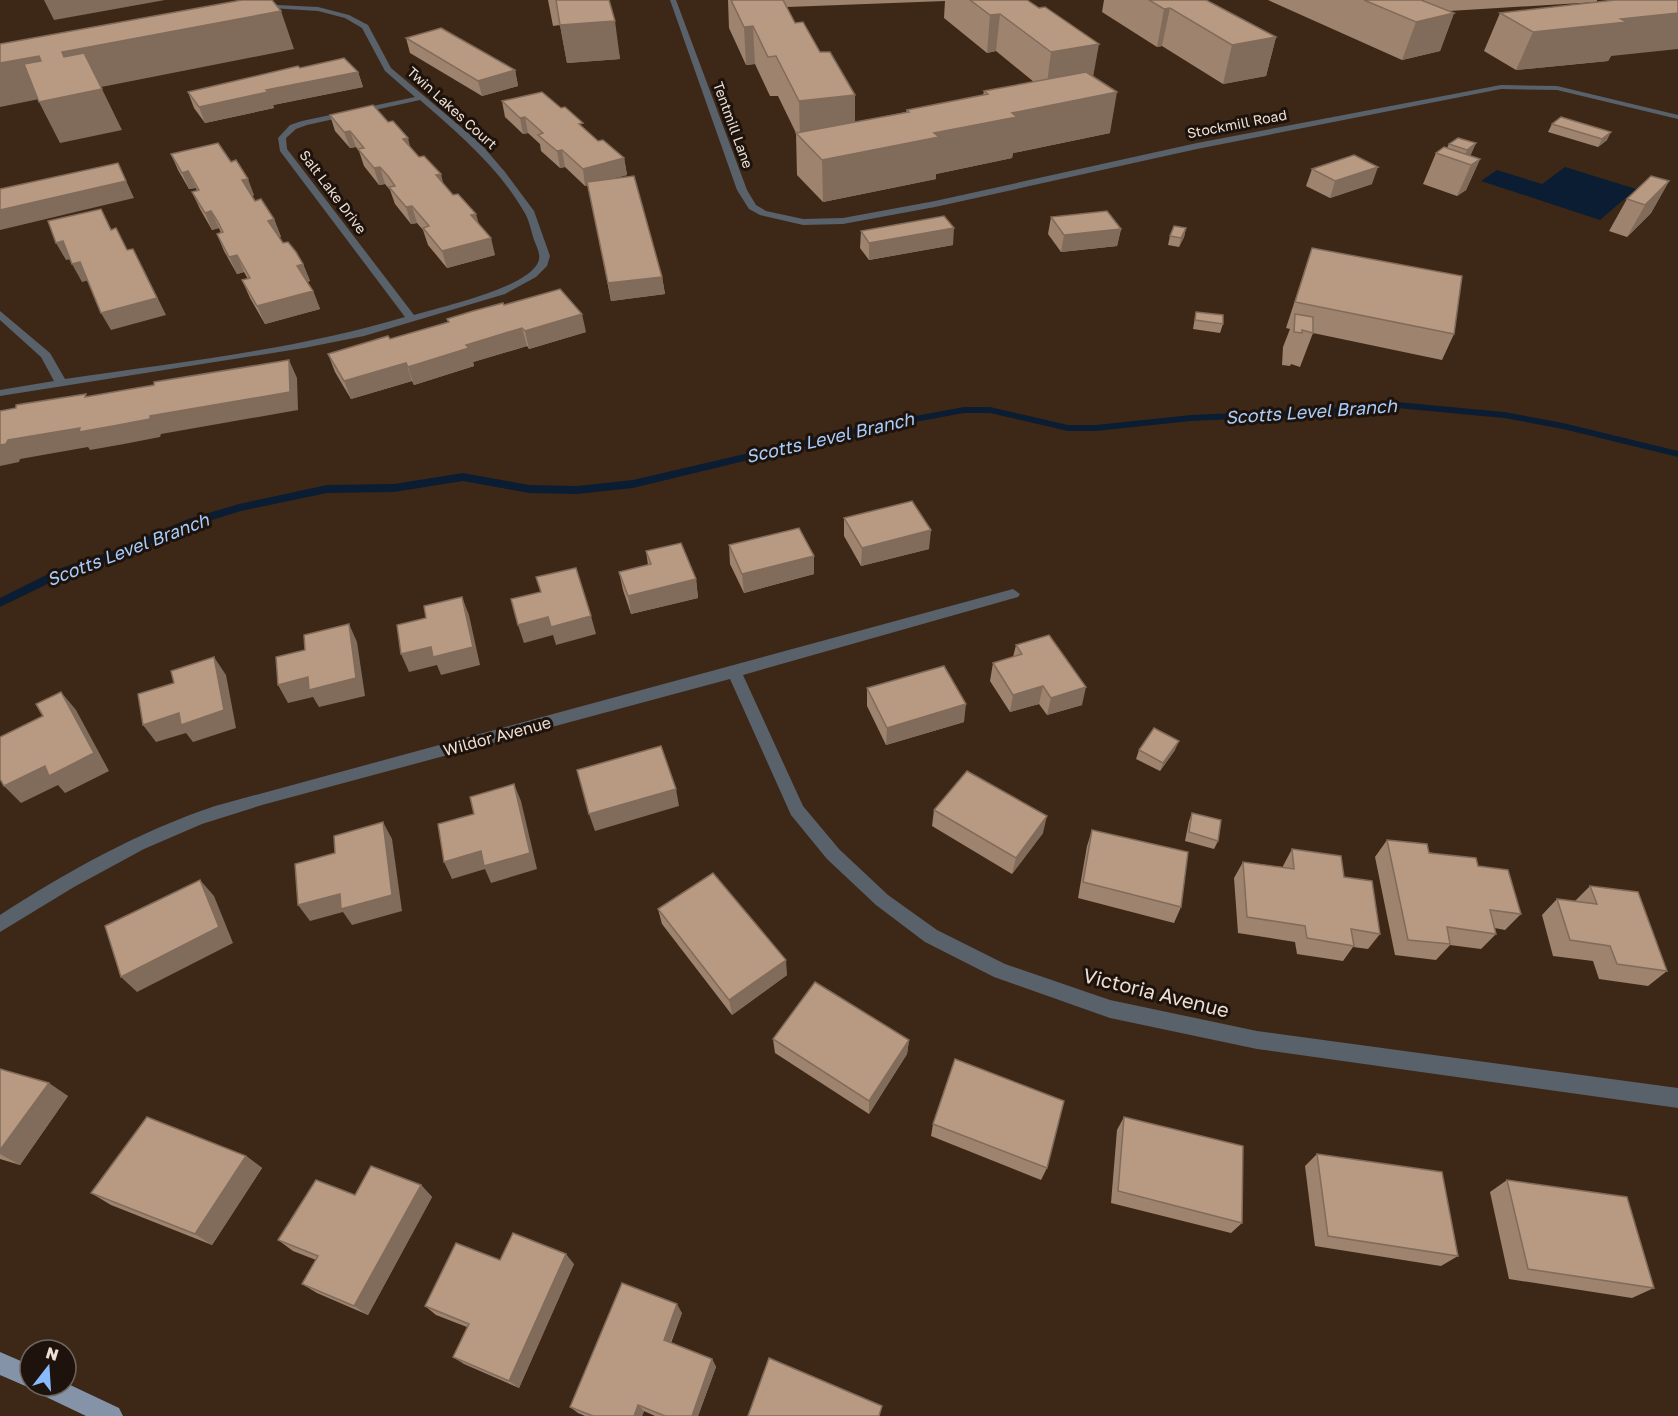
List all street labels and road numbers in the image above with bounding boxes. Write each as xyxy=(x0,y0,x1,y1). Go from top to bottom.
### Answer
street label: Twin Lakes Court xyxy=(404,63,501,152)
street label: Tentmill Lane xyxy=(710,79,757,170)
street label: Stockmill Road xyxy=(1186,106,1288,142)
street label: Salt Lake Drive xyxy=(296,147,370,237)
street label: Wildor Avenue xyxy=(441,712,553,760)
street label: Victoria Avenue xyxy=(1081,962,1232,1022)

